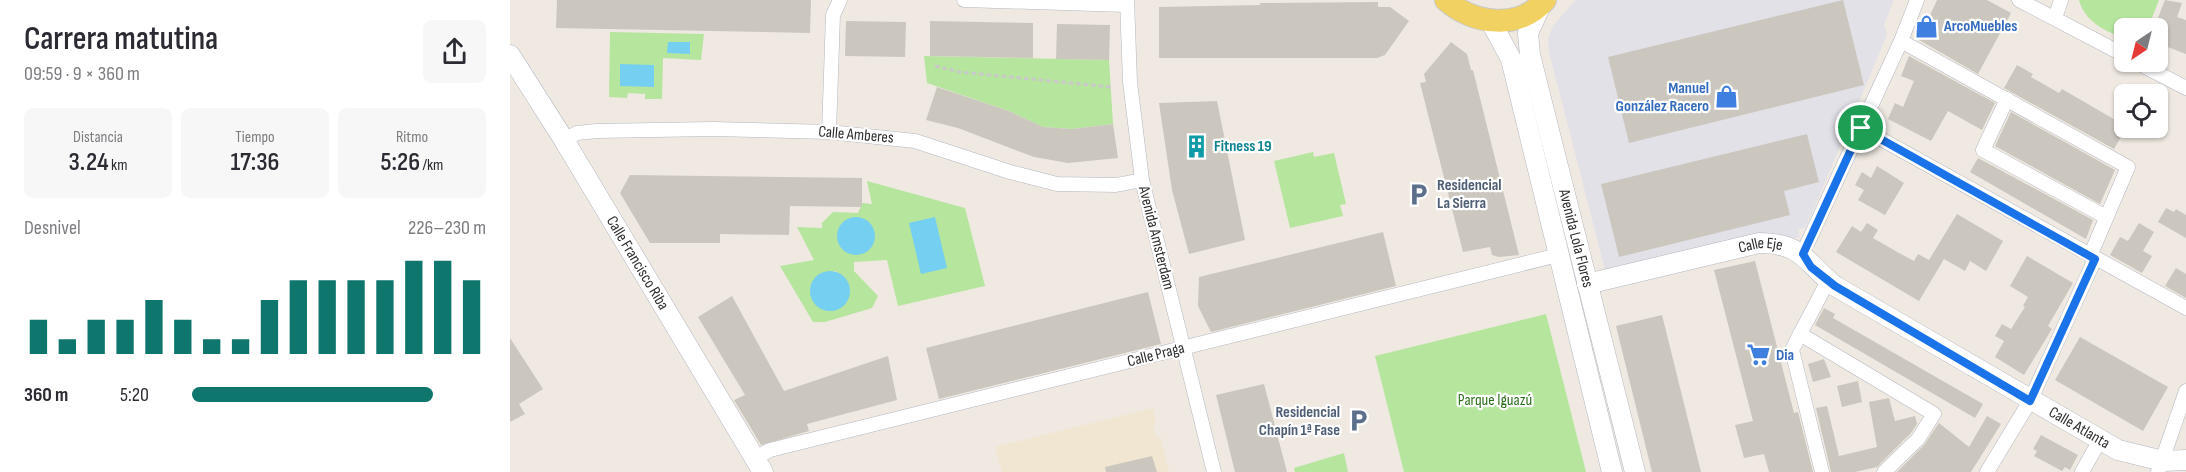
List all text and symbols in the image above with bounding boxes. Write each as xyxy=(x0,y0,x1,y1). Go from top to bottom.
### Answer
shop icon: ArcoMuebles xyxy=(1913,13,1939,39)
place label: ArcoMuebles xyxy=(1943,17,2017,36)
north arrow xyxy=(2114,18,2168,72)
map controls xyxy=(2114,18,2168,138)
text: Carrera matutina xyxy=(24,19,218,59)
button: share xyxy=(423,20,486,83)
text: 09:59 · 9 × 360 m xyxy=(24,62,140,86)
place label: Manuel González Racero xyxy=(1616,79,1709,116)
shop icon: Manuel González Racero xyxy=(1714,84,1740,110)
button: locate xyxy=(2114,84,2168,138)
pin xyxy=(1835,102,1886,153)
icon: arrive xyxy=(1844,111,1877,144)
street label: Calle Amberes xyxy=(818,122,895,148)
text: Distancia xyxy=(73,128,123,147)
text: Tiempo xyxy=(235,128,275,147)
text: Ritmo xyxy=(396,128,428,147)
building icon: Fitness 19 xyxy=(1183,133,1209,159)
place label: Fitness 19 xyxy=(1214,137,1272,156)
text: 3.24 xyxy=(68,147,109,178)
text: 17:36 xyxy=(230,147,280,178)
text: 5:26 xyxy=(381,147,420,178)
text: km xyxy=(109,156,128,175)
text: /km xyxy=(420,156,443,175)
place label: Residencial La Sierra xyxy=(1437,176,1502,213)
parking icon: Residencial La Sierra xyxy=(1406,181,1432,207)
street label: Avenida Amsterdam xyxy=(1134,183,1178,292)
street label: Avenida Lola Flores xyxy=(1554,186,1598,290)
street label: Calle Francisco Riba xyxy=(602,213,673,313)
text: Desnivel xyxy=(24,216,81,240)
text: 226–230 m xyxy=(408,216,486,240)
street label: Calle Eje xyxy=(1736,233,1785,257)
street label: Calle Praga xyxy=(1125,339,1187,371)
supermarket icon: Dia xyxy=(1745,342,1771,368)
place label: Dia xyxy=(1776,346,1794,365)
text: 360 m xyxy=(24,383,68,407)
text: 5:20 xyxy=(120,383,149,407)
park label: Parque Iguazú xyxy=(1458,391,1532,410)
street label: Calle Atlanta xyxy=(2045,402,2113,453)
place label: Residencial Chapín 1ª Fase xyxy=(1259,403,1340,440)
parking icon: Residencial Chapín 1ª Fase xyxy=(1345,408,1371,434)

